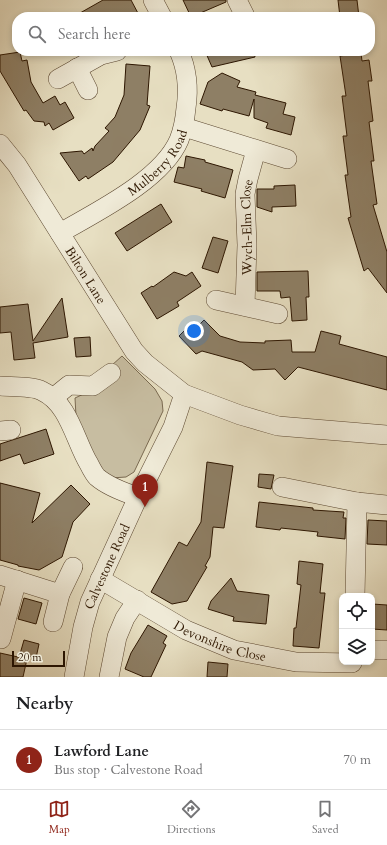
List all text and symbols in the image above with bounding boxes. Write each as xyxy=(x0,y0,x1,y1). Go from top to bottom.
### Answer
search box xyxy=(12,12,375,56)
icon: search xyxy=(26,23,48,45)
text: Search here xyxy=(58,24,131,44)
street label: Mulberry Road xyxy=(124,127,192,200)
street label: Wych-Elm Close xyxy=(237,177,258,277)
street label: Bilton Lane xyxy=(61,243,110,308)
your location xyxy=(184,321,204,341)
pin: 1 xyxy=(132,474,158,507)
street label: Calvestone Road xyxy=(80,521,135,611)
map controls xyxy=(339,593,375,665)
button: locate xyxy=(339,593,375,629)
street label: Devonshire Close xyxy=(170,617,268,666)
button: layers xyxy=(339,629,375,665)
scale bar xyxy=(12,649,65,668)
text: 20 m xyxy=(18,650,42,665)
text: Nearby xyxy=(16,692,73,715)
text: Lawford Lane xyxy=(54,741,149,761)
text: 1 xyxy=(26,751,32,769)
text: 70 m xyxy=(343,751,371,769)
text: Bus stop · Calvestone Road xyxy=(54,761,203,779)
tab: Map xyxy=(48,798,70,837)
tab: Directions xyxy=(167,798,215,837)
tab: Saved xyxy=(312,798,339,837)

